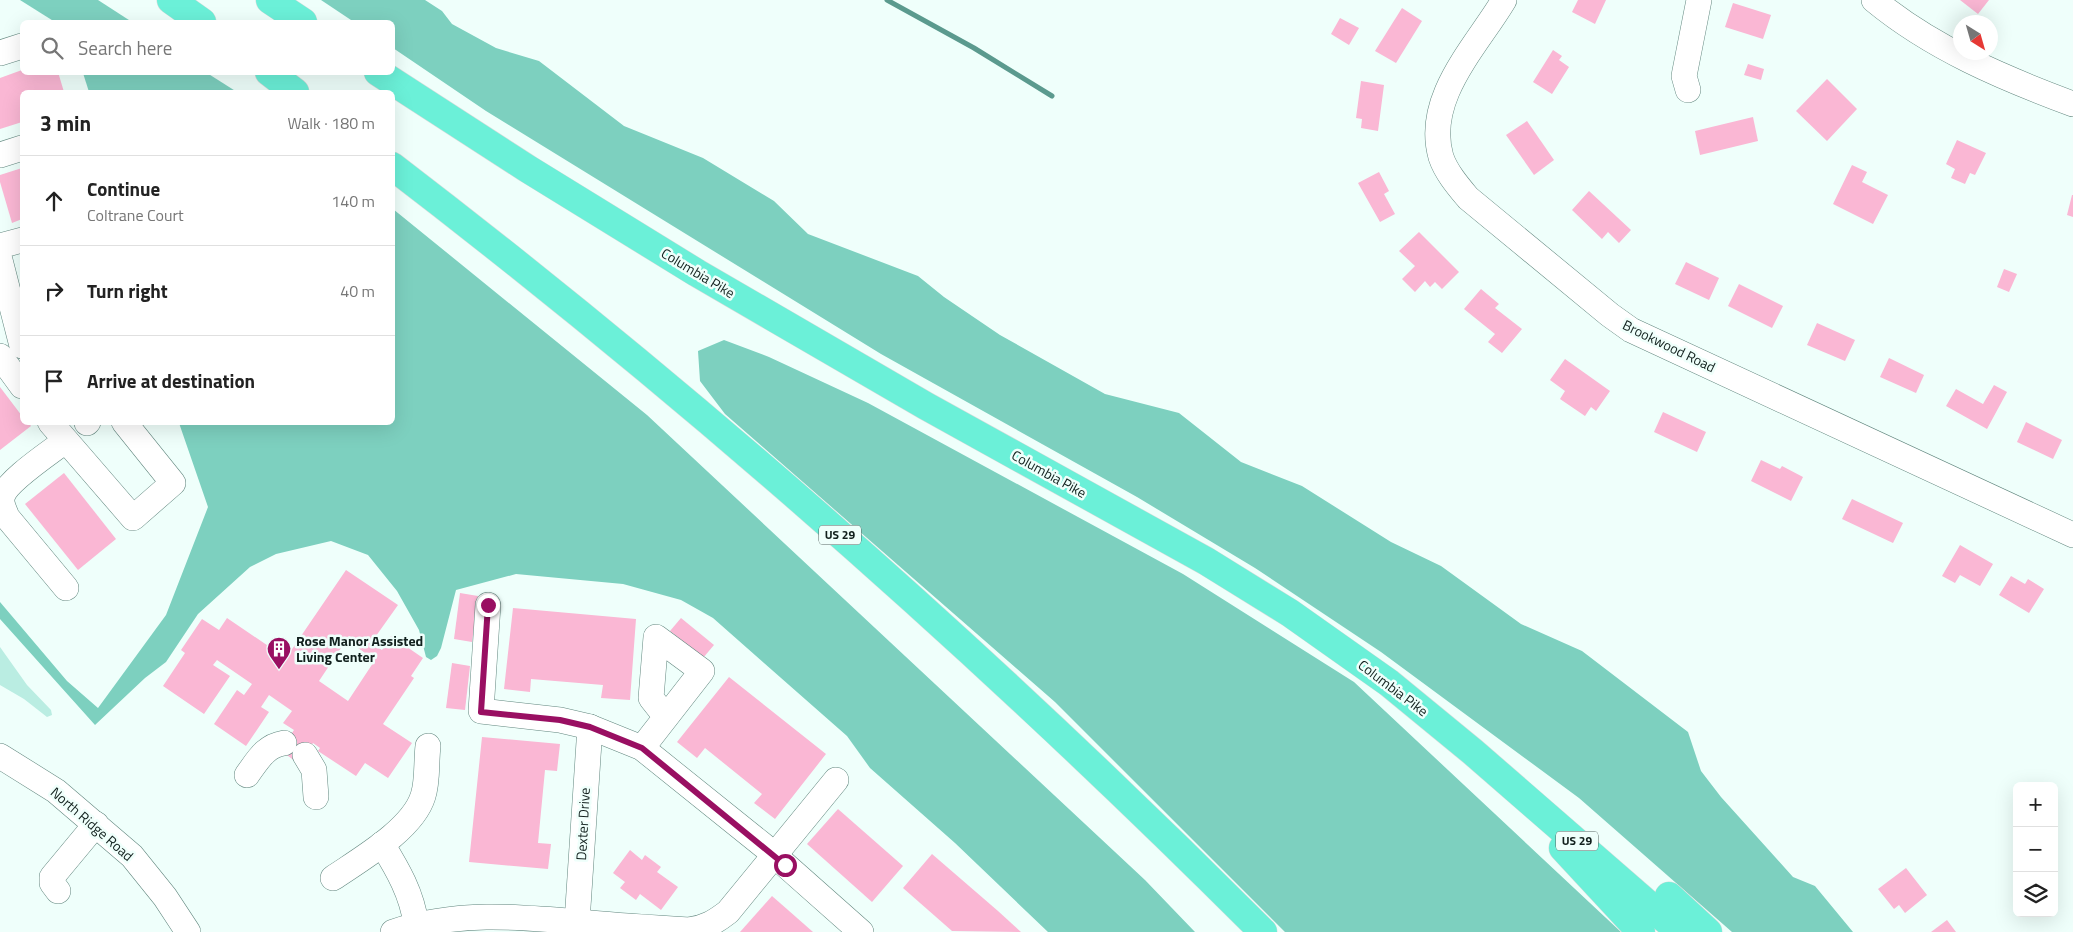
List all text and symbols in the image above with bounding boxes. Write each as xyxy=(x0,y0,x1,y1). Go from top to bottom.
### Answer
north arrow xyxy=(1953,15,1998,60)
search box xyxy=(20,20,395,75)
text: Search here xyxy=(78,33,172,62)
icon: search xyxy=(38,34,66,62)
text: 3 min xyxy=(40,107,91,139)
text: Walk · 180 m xyxy=(287,111,375,135)
text: Continue xyxy=(87,174,160,203)
icon: ahead xyxy=(40,187,68,215)
text: 140 m xyxy=(331,189,375,213)
text: Coltrane Court xyxy=(87,203,184,227)
street label: Columbia Pike xyxy=(657,242,739,303)
text: Turn right xyxy=(87,276,168,305)
icon: right xyxy=(40,277,68,305)
text: 40 m xyxy=(340,279,375,303)
street label: Brookwood Road xyxy=(1619,314,1719,377)
text: Arrive at destination xyxy=(87,366,255,395)
icon: arrive xyxy=(40,367,68,395)
street label: Columbia Pike xyxy=(1008,444,1091,503)
road number: US 29 xyxy=(819,526,861,544)
route end xyxy=(477,594,500,617)
place label: Rose Manor Assisted Living Center xyxy=(296,630,423,667)
building icon: Rose Manor Assisted Living Center xyxy=(266,636,292,670)
street label: Columbia Pike xyxy=(1354,654,1433,721)
street label: North Ridge Road xyxy=(46,782,138,866)
map controls xyxy=(2013,782,2058,917)
button: + xyxy=(2013,782,2058,827)
street label: Dexter Drive xyxy=(570,787,595,861)
button: − xyxy=(2013,827,2058,872)
road number: US 29 xyxy=(1556,831,1598,850)
route start xyxy=(774,854,797,877)
button: layers xyxy=(2013,872,2058,917)

